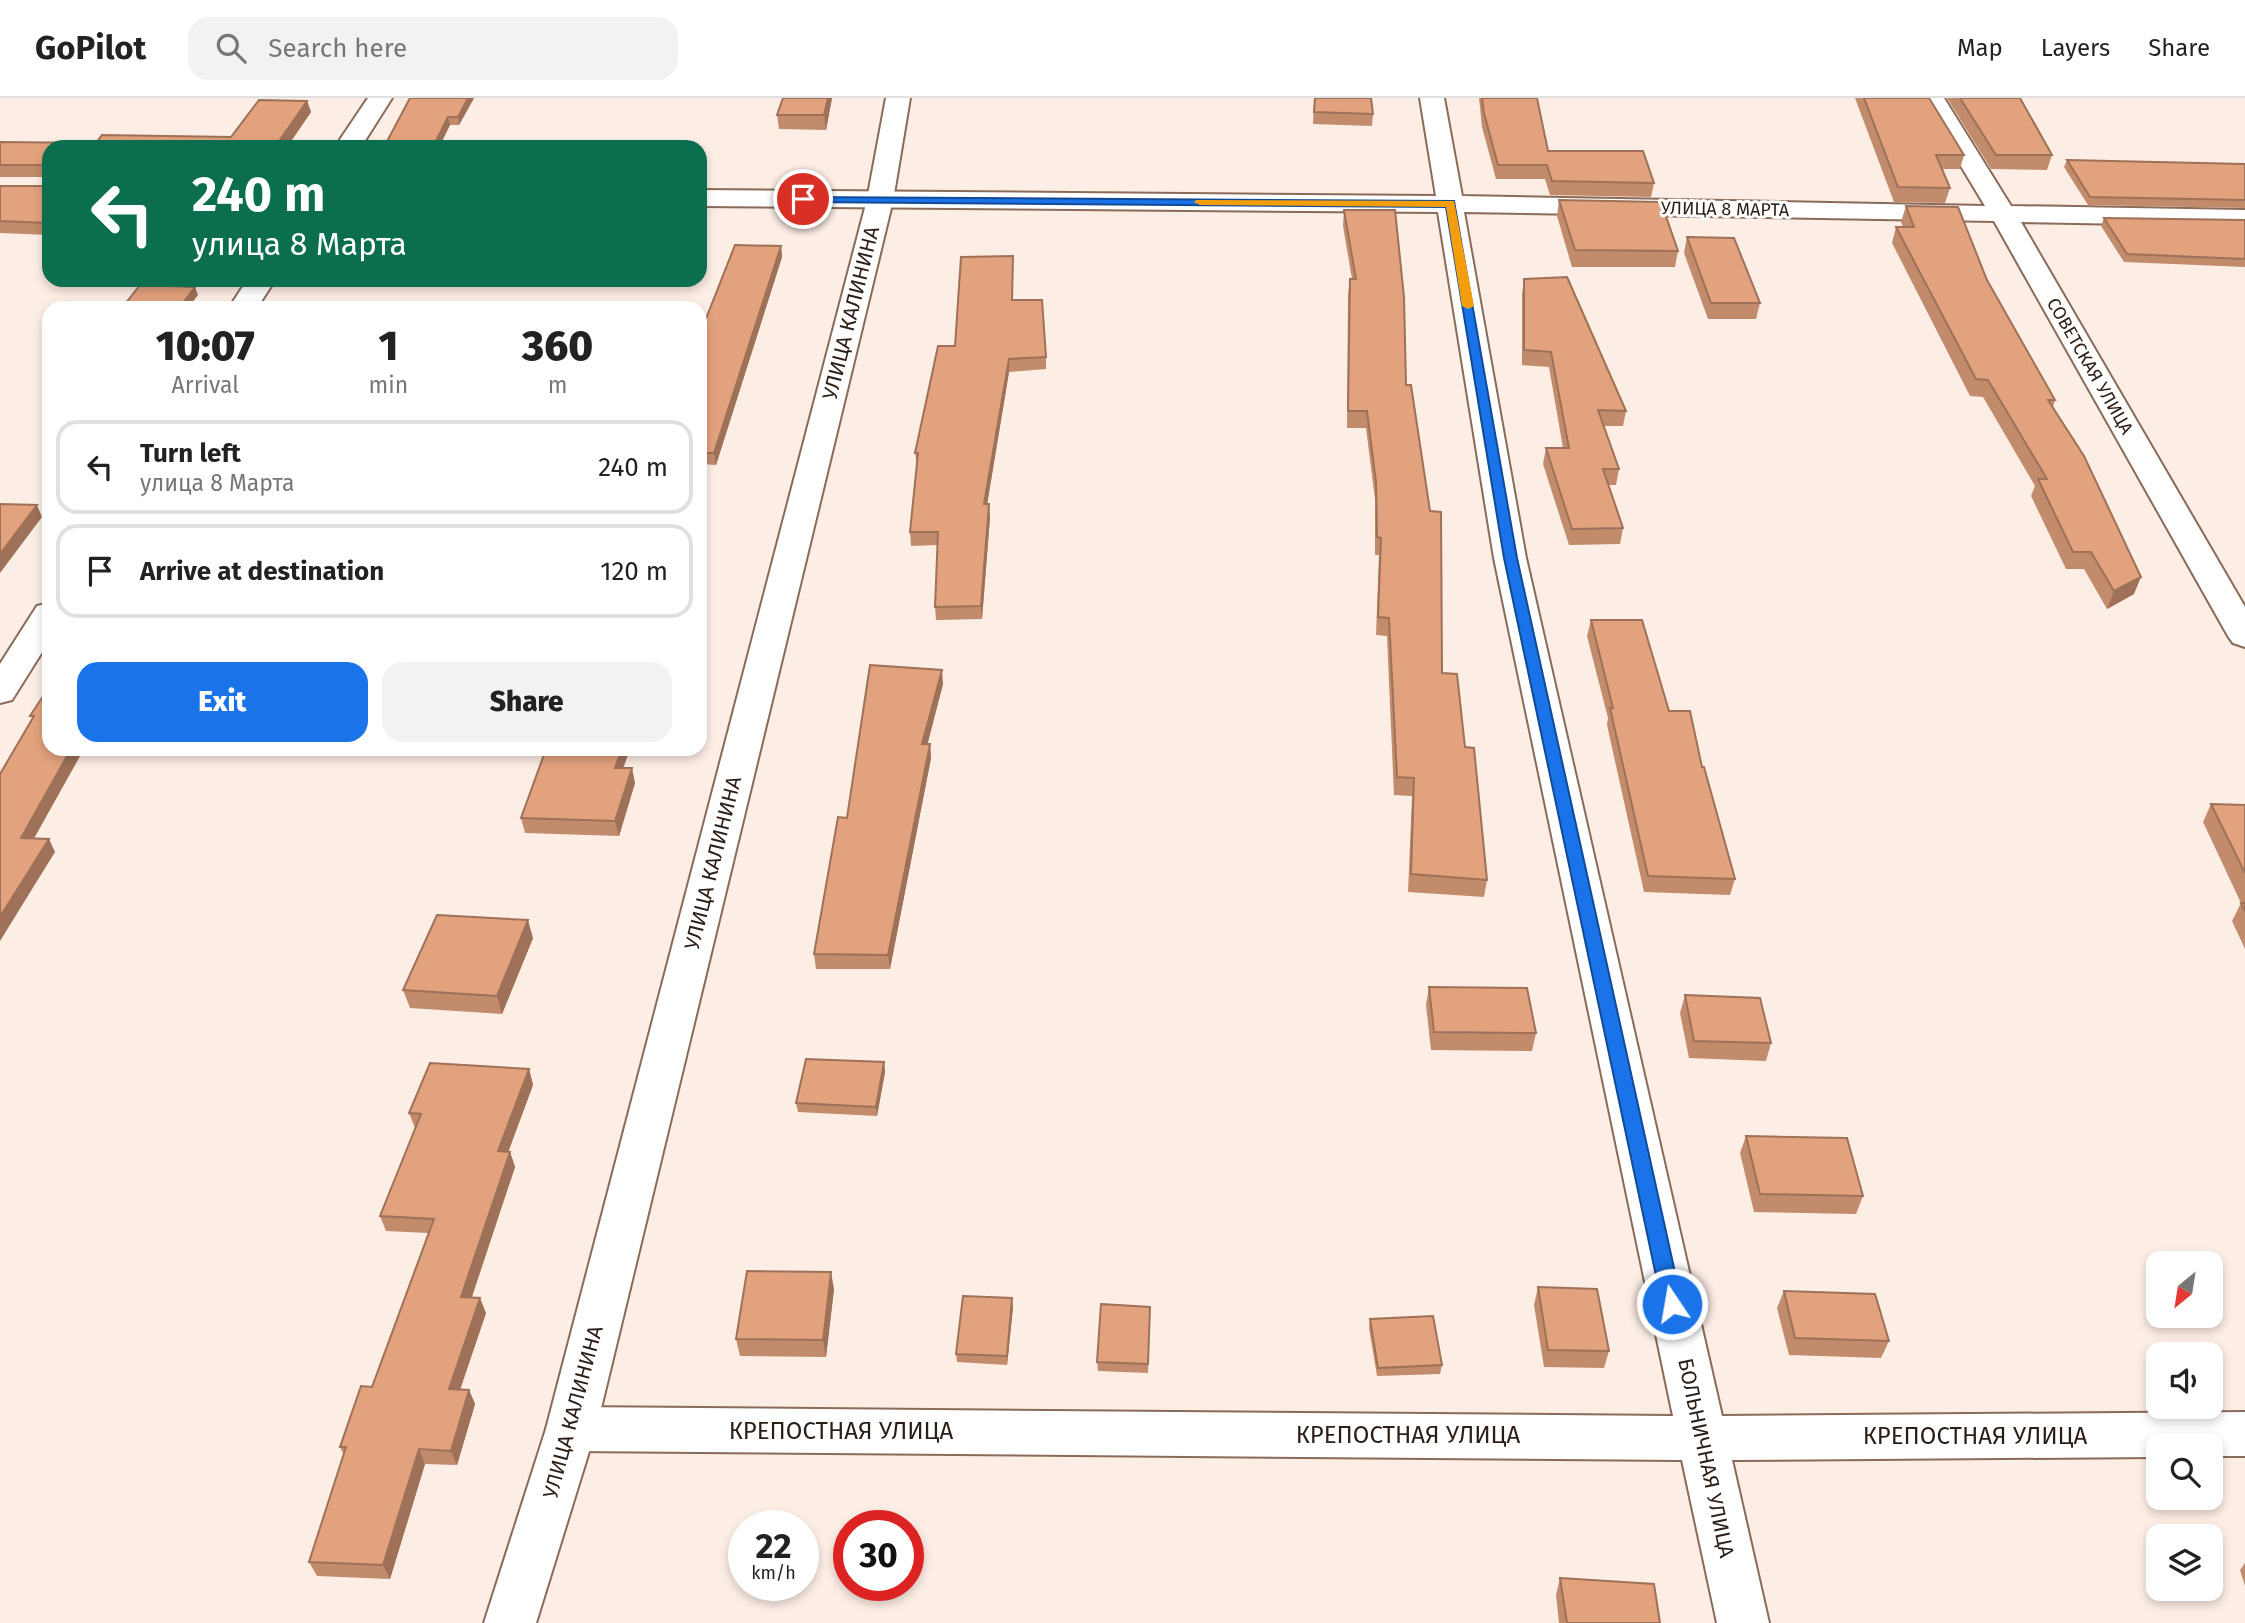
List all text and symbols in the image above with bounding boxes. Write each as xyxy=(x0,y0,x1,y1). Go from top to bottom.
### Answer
search box xyxy=(188,17,678,80)
text: GoPilot xyxy=(35,28,146,68)
icon: search xyxy=(212,29,250,67)
text: Search here xyxy=(268,33,407,64)
text: Map xyxy=(1957,34,2003,62)
text: Layers xyxy=(2041,34,2110,62)
text: Share xyxy=(2148,34,2210,62)
text: 240 m xyxy=(192,165,325,224)
icon: left xyxy=(77,168,168,259)
pin xyxy=(773,169,833,229)
icon: arrive xyxy=(784,180,822,218)
street label: УЛИЦА 8 МАРТА xyxy=(1661,197,1790,221)
street label: УЛИЦА КАЛИНИНА xyxy=(817,223,885,403)
text: улица 8 Марта xyxy=(192,225,407,263)
street label: СОВЕТСКАЯ УЛИЦА xyxy=(2042,294,2138,439)
text: 10:07 xyxy=(156,321,255,371)
text: 1 xyxy=(378,321,398,371)
text: 360 xyxy=(522,321,593,371)
text: Arrival xyxy=(172,371,239,399)
text: min xyxy=(369,371,408,399)
text: m xyxy=(548,371,567,399)
text: Turn left xyxy=(140,438,241,469)
icon: left xyxy=(81,448,119,486)
text: 240 m xyxy=(598,452,668,483)
text: улица 8 Марта xyxy=(140,469,294,497)
icon: arrive xyxy=(81,552,119,590)
text: Arrive at destination xyxy=(140,556,384,587)
text: 120 m xyxy=(600,556,668,587)
button: Exit xyxy=(77,662,368,742)
button: Share xyxy=(382,662,672,742)
street label: УЛИЦА КАЛИНИНА xyxy=(679,773,747,953)
north arrow xyxy=(2146,1251,2222,1328)
map controls xyxy=(2146,1251,2223,1601)
position arrow xyxy=(1635,1267,1709,1341)
street label: УЛИЦА КАЛИНИНА xyxy=(537,1323,609,1501)
button: sound xyxy=(2146,1342,2223,1419)
street label: БОЛЬНИЧНАЯ УЛИЦА xyxy=(1672,1356,1740,1560)
street label: КРЕПОСТНАЯ УЛИЦА xyxy=(729,1417,954,1445)
street label: КРЕПОСТНАЯ УЛИЦА xyxy=(1296,1421,1521,1449)
street label: КРЕПОСТНАЯ УЛИЦА xyxy=(1863,1422,2088,1450)
button: search xyxy=(2146,1433,2223,1510)
speed limit sign: 30 xyxy=(833,1510,924,1601)
button: layers xyxy=(2146,1524,2223,1601)
text: 22 xyxy=(755,1525,792,1567)
text: km/h xyxy=(751,1562,796,1584)

